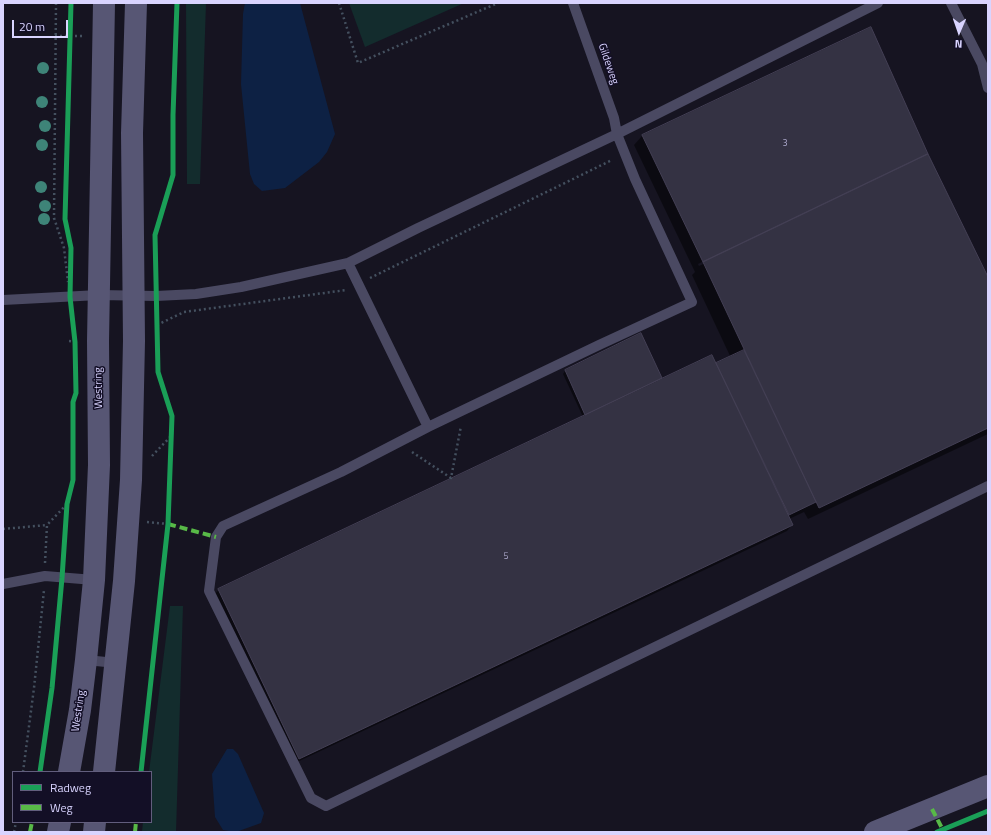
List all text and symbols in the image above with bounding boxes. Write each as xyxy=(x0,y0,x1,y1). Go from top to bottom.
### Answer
scale bar xyxy=(14,12,70,38)
north arrow xyxy=(939,12,979,52)
text: 20 m xyxy=(19,17,45,36)
text: N xyxy=(954,36,963,52)
street label: Gildeweg xyxy=(595,42,621,86)
house number: 3 xyxy=(782,139,788,149)
street label: Westring xyxy=(92,367,106,409)
house number: 5 xyxy=(503,552,509,562)
street label: Westring xyxy=(69,689,89,733)
legend xyxy=(12,771,152,823)
text: Radweg xyxy=(50,778,91,797)
text: Weg xyxy=(50,798,73,817)

